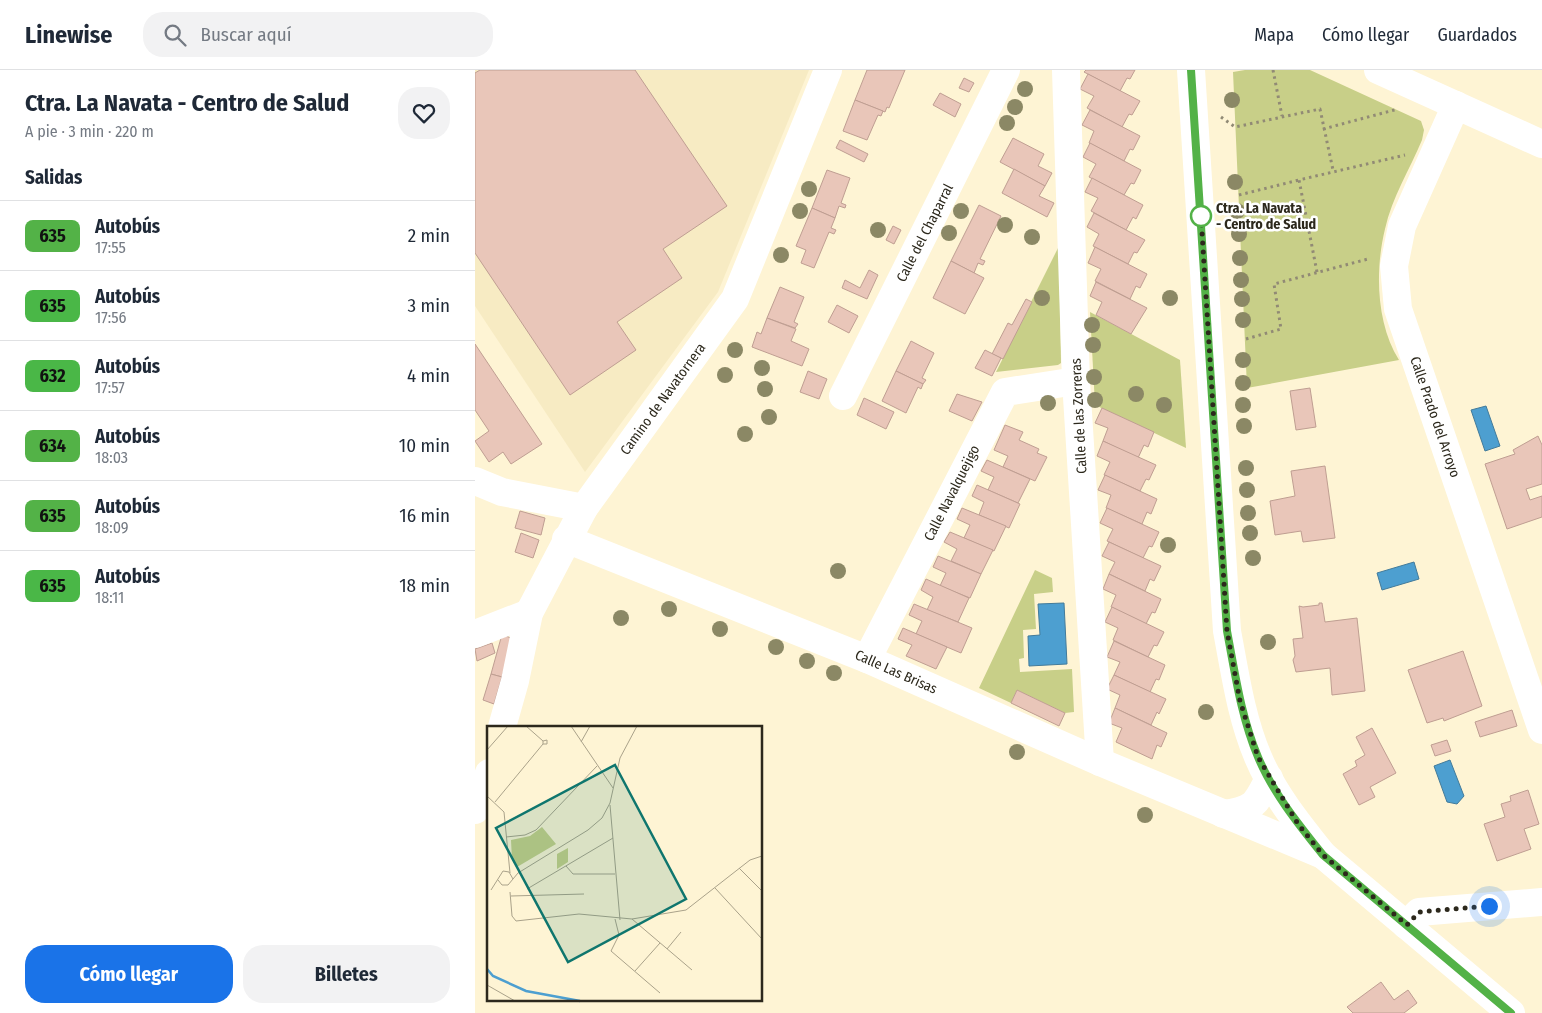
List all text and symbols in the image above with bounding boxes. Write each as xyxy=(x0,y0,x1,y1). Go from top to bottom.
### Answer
search box xyxy=(143,12,493,57)
text: Linewise xyxy=(25,21,113,49)
icon: search xyxy=(161,21,189,49)
text: Buscar aquí xyxy=(201,23,292,46)
text: Mapa xyxy=(1254,24,1294,46)
text: Cómo llegar xyxy=(1322,24,1409,46)
text: Guardados xyxy=(1437,24,1517,46)
button: heart xyxy=(398,87,450,139)
text: Ctra. La Navata - Centro de Salud xyxy=(25,89,349,117)
text: A pie · 3 min · 220 m xyxy=(25,122,154,141)
text: Salidas xyxy=(25,166,82,189)
street label: Calle del Chaparral xyxy=(893,181,957,285)
place label: Ctra. La Navata - Centro de Salud xyxy=(1216,200,1316,233)
marker: Ctra. La Navata - Centro de Salud xyxy=(1190,205,1212,227)
text: Autobús xyxy=(95,215,160,238)
text: 2 min xyxy=(408,224,450,247)
text: 635 xyxy=(39,225,66,247)
text: 17:55 xyxy=(95,238,126,257)
text: Autobús xyxy=(95,285,160,308)
text: 3 min xyxy=(408,294,450,317)
text: 635 xyxy=(39,295,66,317)
text: 17:56 xyxy=(95,308,126,327)
street label: Camino de Navatornera xyxy=(617,340,709,458)
street label: Calle Prado del Arroyo xyxy=(1406,354,1464,480)
text: Autobús xyxy=(95,355,160,378)
street label: Calle de las Zorreras xyxy=(1067,358,1091,474)
text: 4 min xyxy=(407,364,450,387)
text: 632 xyxy=(40,365,65,387)
text: 17:57 xyxy=(95,378,125,397)
text: Autobús xyxy=(95,425,160,448)
text: 10 min xyxy=(399,434,450,457)
text: 634 xyxy=(39,435,66,457)
street label: Calle Navalquejigo xyxy=(921,442,983,544)
text: 18:03 xyxy=(95,448,128,467)
text: Autobús xyxy=(95,495,160,518)
text: 16 min xyxy=(399,504,450,527)
text: 635 xyxy=(39,505,66,527)
text: 18:09 xyxy=(95,518,129,537)
text: Autobús xyxy=(95,565,160,588)
text: 18 min xyxy=(399,574,450,597)
text: 635 xyxy=(39,575,66,597)
text: 18:11 xyxy=(95,588,124,607)
street label: Calle Las Brisas xyxy=(852,646,940,698)
inset map xyxy=(487,726,763,1000)
your location xyxy=(1477,894,1502,919)
button: Cómo llegar xyxy=(25,945,233,1003)
button: Billetes xyxy=(243,945,450,1003)

